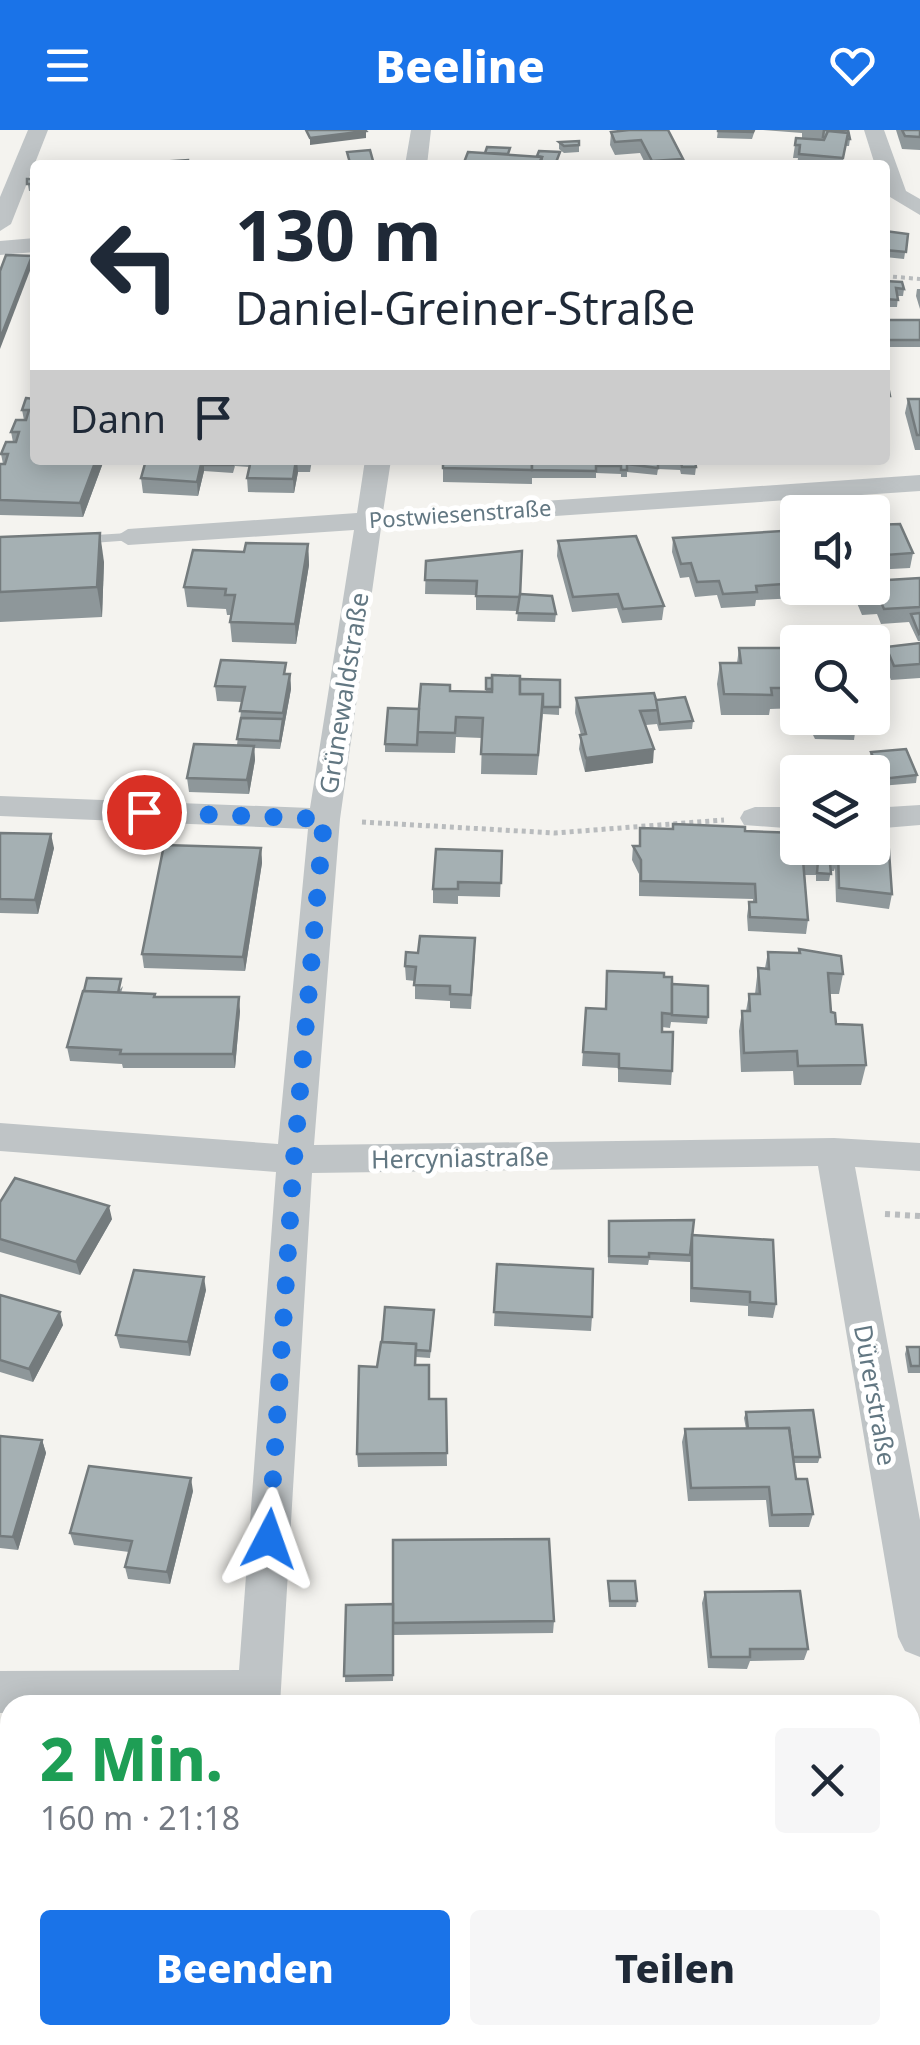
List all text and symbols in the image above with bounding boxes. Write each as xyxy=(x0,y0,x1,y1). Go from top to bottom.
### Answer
text: Beeline xyxy=(375,35,545,96)
icon: menu xyxy=(40,38,95,93)
icon: heart xyxy=(825,38,880,93)
text: 130 m xyxy=(235,186,442,282)
icon: left xyxy=(70,200,200,330)
text: Daniel-Greiner-Straße xyxy=(235,277,695,338)
icon: arrive xyxy=(186,390,241,445)
text: Dann xyxy=(70,392,166,444)
street label: Postwiesenstraße xyxy=(368,492,552,534)
map controls xyxy=(780,495,890,865)
button: sound xyxy=(780,495,890,605)
street label: Grünewaldstraße xyxy=(310,590,376,796)
button: search xyxy=(780,625,890,735)
button: layers xyxy=(780,755,890,865)
pin xyxy=(102,770,187,855)
icon: arrive xyxy=(117,785,172,840)
street label: Hercyniastraße xyxy=(371,1138,549,1176)
street label: Dürerstraße xyxy=(847,1322,905,1468)
position arrow xyxy=(217,1487,321,1591)
text: 2 Min. xyxy=(40,1717,223,1799)
button: close xyxy=(775,1728,880,1833)
text: 160 m · 21:18 xyxy=(40,1796,240,1839)
button: Beenden xyxy=(40,1910,450,2025)
button: Teilen xyxy=(470,1910,880,2025)

